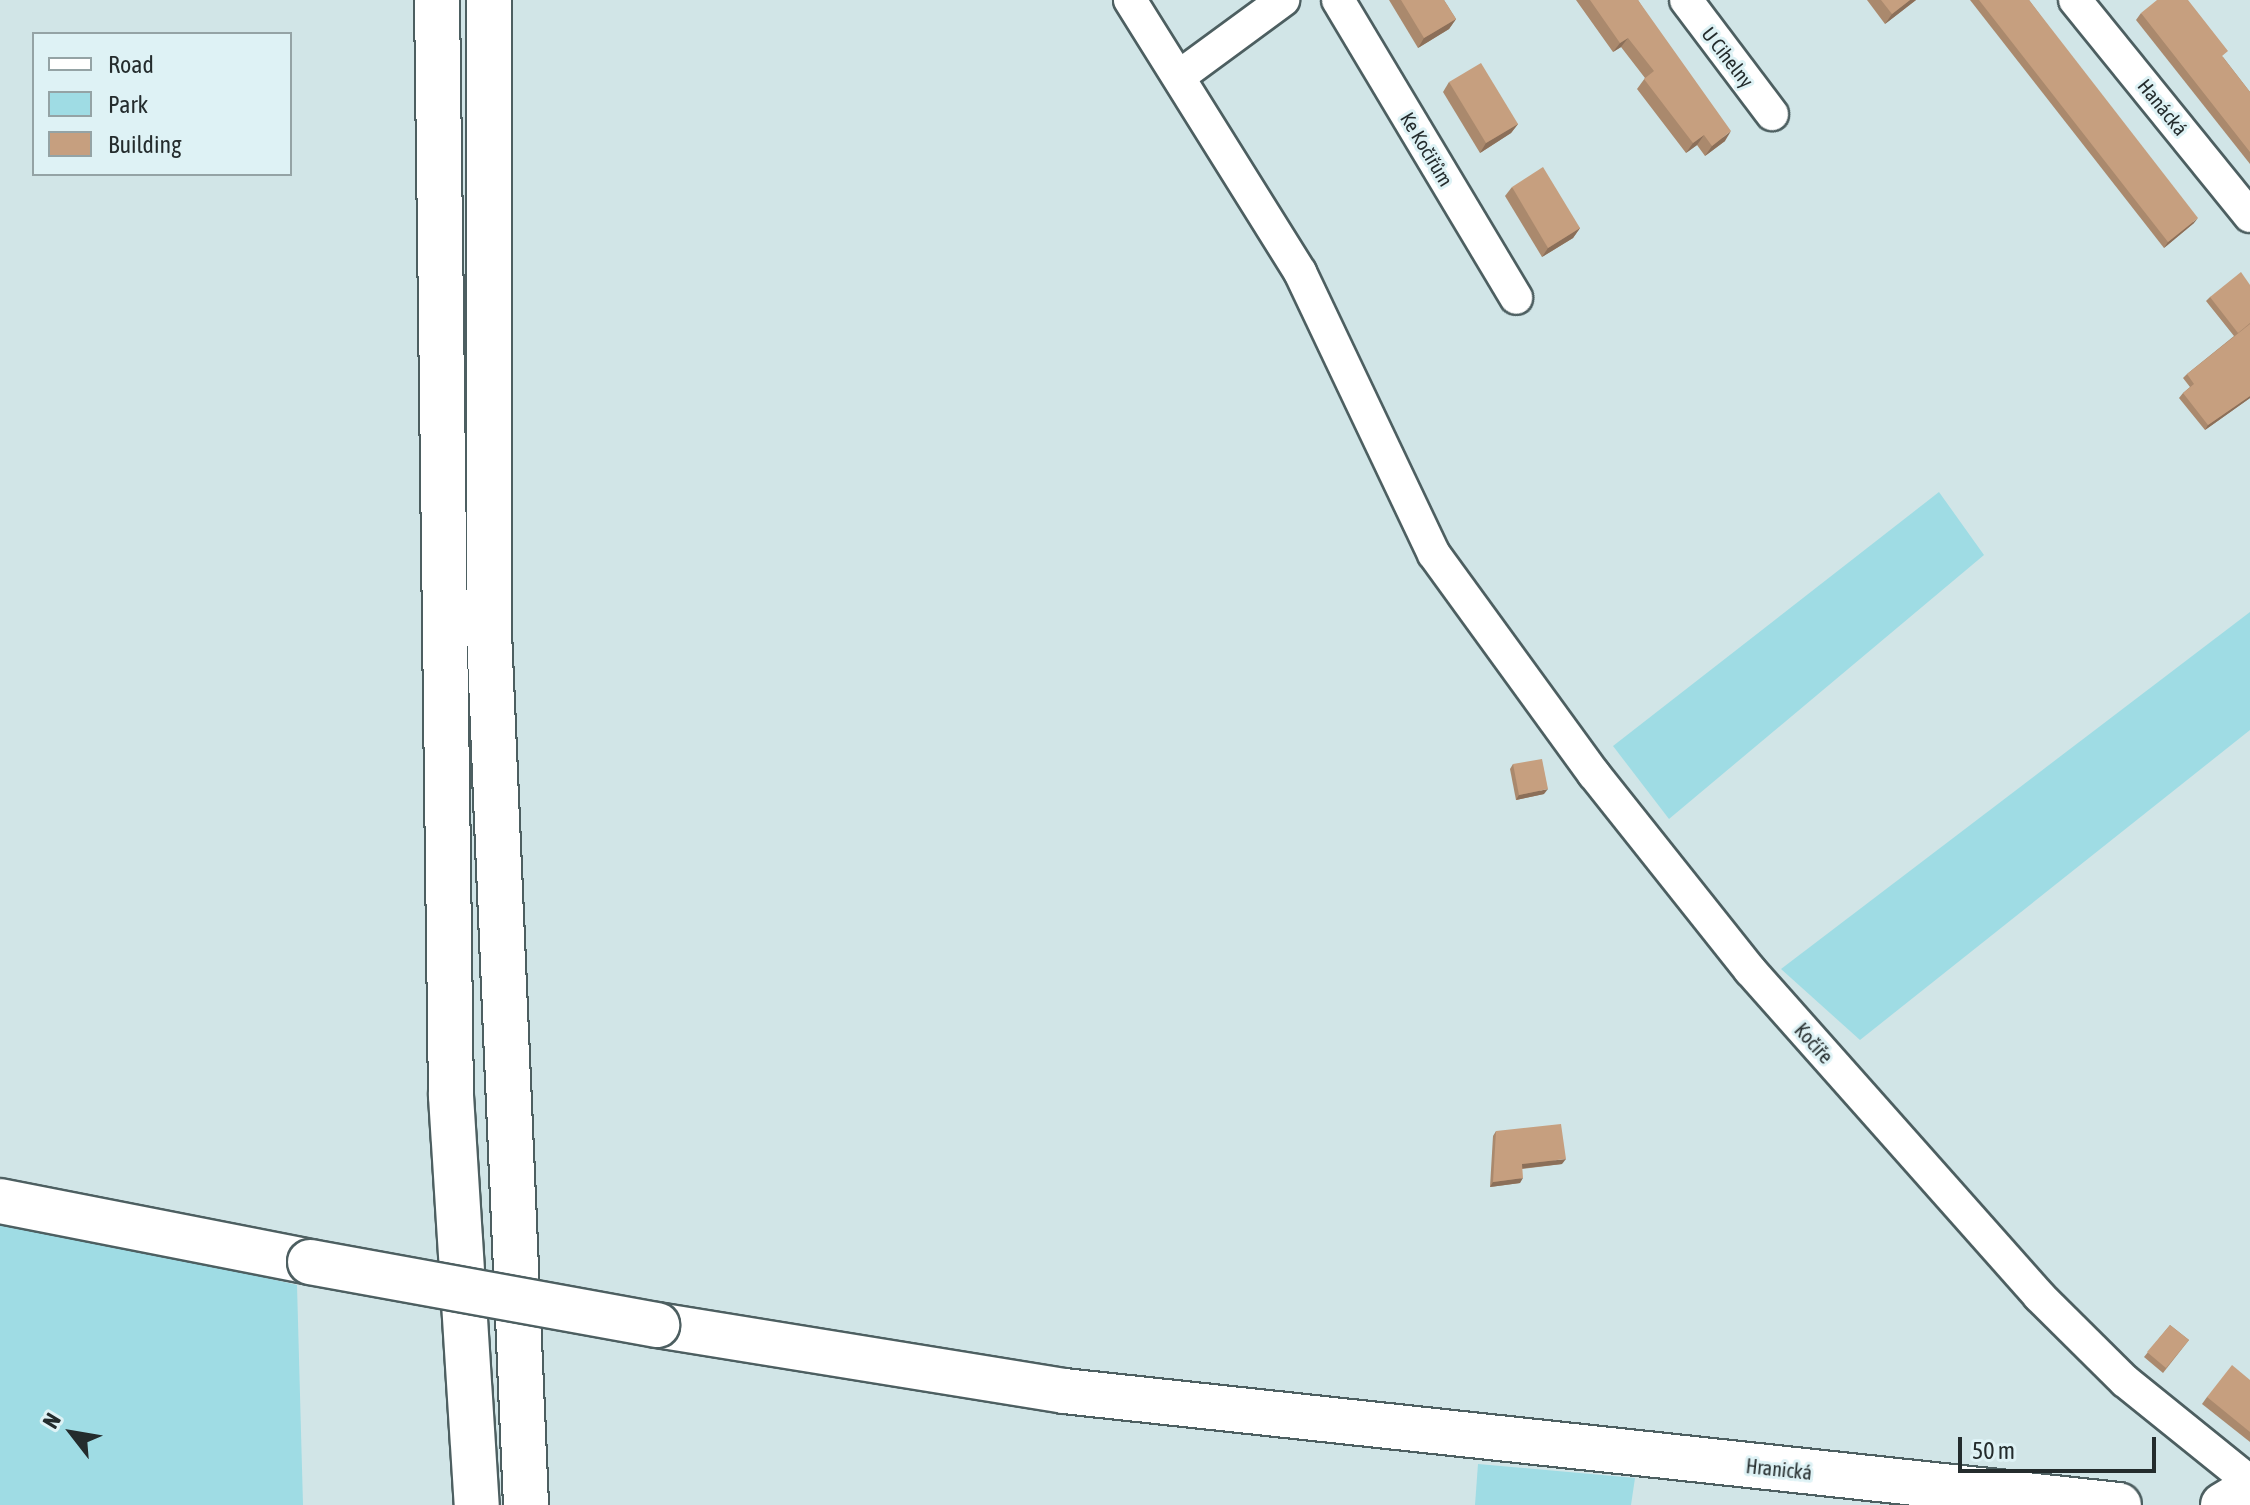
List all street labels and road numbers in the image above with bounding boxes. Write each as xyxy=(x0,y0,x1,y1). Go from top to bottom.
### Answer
street label: U Cihelny xyxy=(1697,22,1759,92)
street label: Hanácká xyxy=(2133,74,2193,140)
street label: Ke Kočiřům xyxy=(1396,108,1458,190)
street label: Kočíře xyxy=(1790,1018,1838,1068)
street label: Hranická xyxy=(1745,1454,1813,1484)

